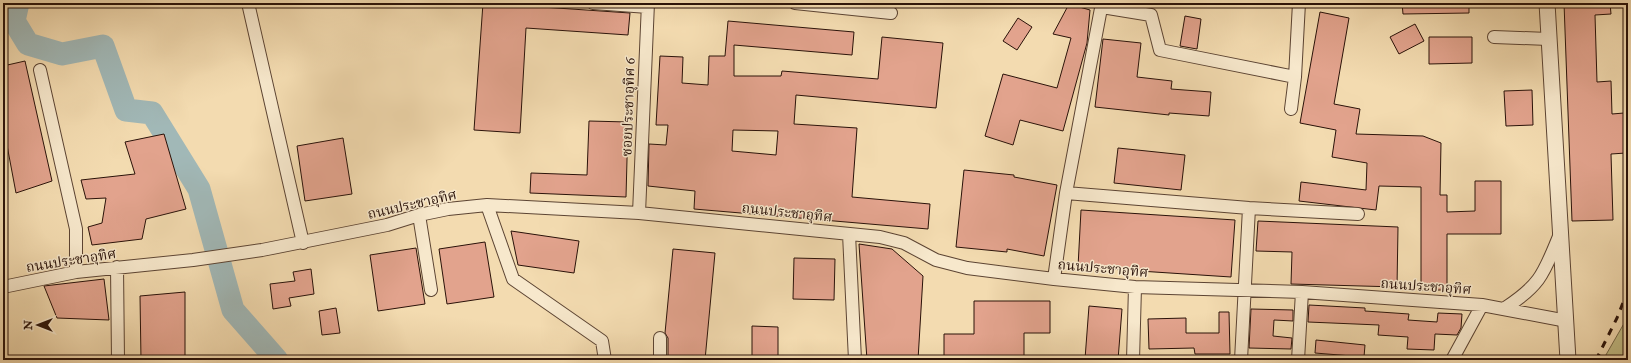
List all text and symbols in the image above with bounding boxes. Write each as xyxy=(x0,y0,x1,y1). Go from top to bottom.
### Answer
street label: ซอยประชาอุทิศ 6 xyxy=(618,56,639,157)
street label: ถนนประชาอุทิศ xyxy=(366,186,458,223)
street label: ถนนประชาอุทิศ xyxy=(741,199,833,226)
street label: ถนนประชาอุทิศ xyxy=(25,245,117,276)
street label: ถนนประชาอุทิศ xyxy=(1057,256,1149,281)
street label: ถนนประชาอุทิศ xyxy=(1380,275,1472,298)
north arrow xyxy=(18,305,58,345)
text: N xyxy=(22,319,35,331)

